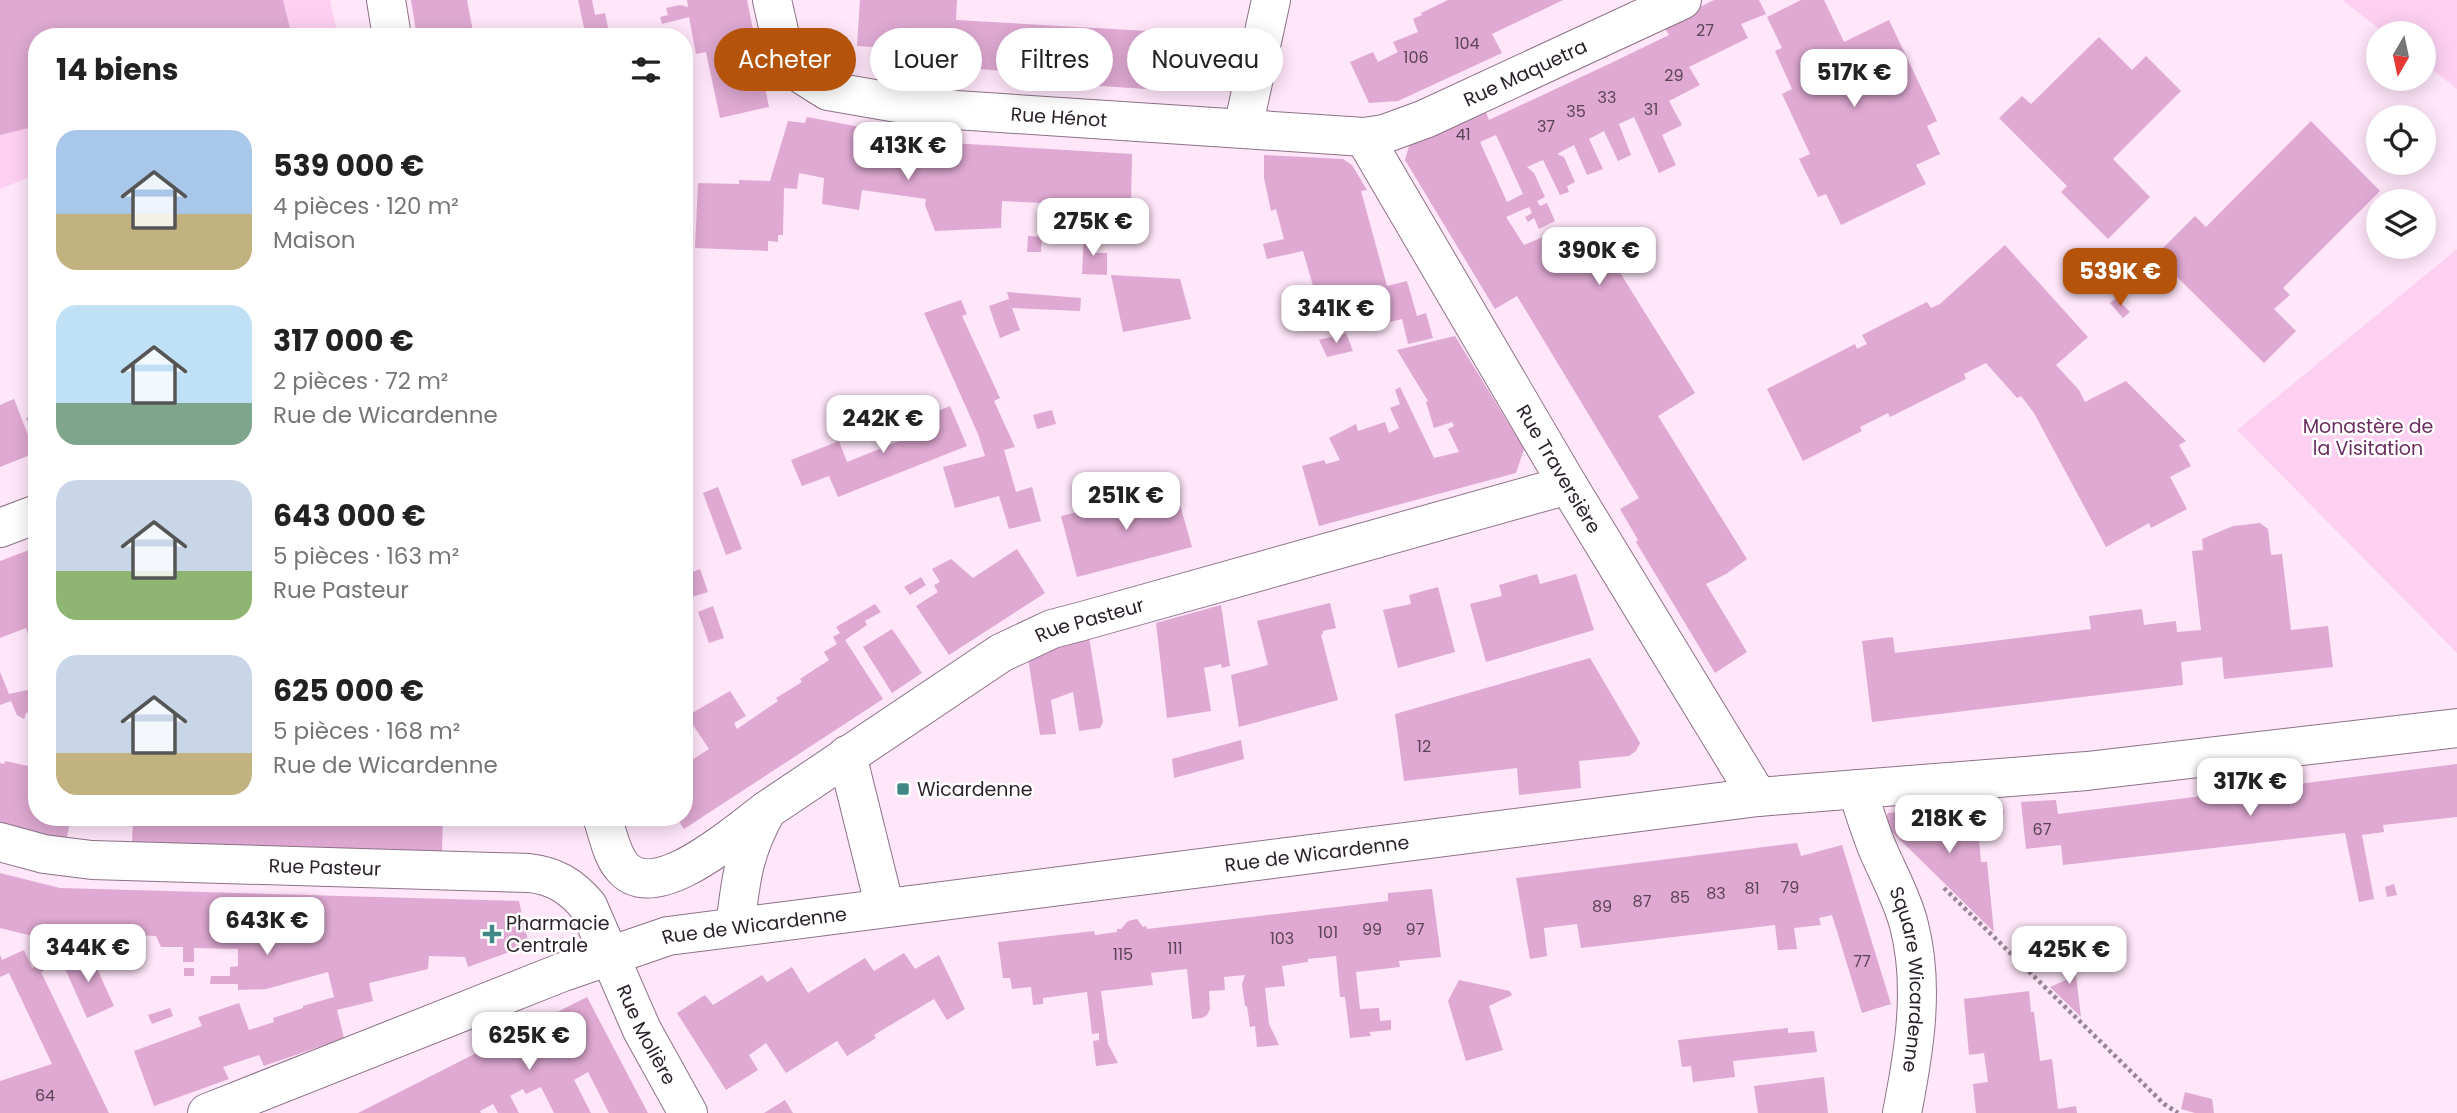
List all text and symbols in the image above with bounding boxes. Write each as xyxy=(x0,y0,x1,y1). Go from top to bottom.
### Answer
house number: 27 xyxy=(1696,19,1714,42)
north arrow xyxy=(2366,21,2436,91)
map controls xyxy=(2366,21,2436,259)
chip: Acheter xyxy=(714,28,856,91)
chip: Louer xyxy=(870,28,982,91)
chip: Filtres xyxy=(996,28,1113,91)
chip: Nouveau xyxy=(1127,28,1283,91)
house number: 104 xyxy=(1454,32,1480,55)
street label: Rue Maquetra xyxy=(1459,33,1592,113)
house number: 106 xyxy=(1403,46,1429,69)
text: 14 biens xyxy=(56,48,179,91)
pin: 517K € xyxy=(1797,50,1911,109)
icon: filters xyxy=(627,51,665,89)
text: 517K € xyxy=(1816,56,1892,88)
house number: 29 xyxy=(1664,64,1684,87)
house number: 33 xyxy=(1598,86,1616,109)
house number: 31 xyxy=(1644,98,1658,121)
house number: 35 xyxy=(1566,100,1586,123)
street label: Rue Hénot xyxy=(1010,101,1108,134)
button: locate xyxy=(2366,105,2436,175)
house number: 37 xyxy=(1537,115,1555,138)
pin: 413K € xyxy=(851,122,965,182)
house number: 41 xyxy=(1455,123,1471,146)
text: 413K € xyxy=(869,129,947,161)
text: 539 000 € xyxy=(273,144,424,187)
icon: home xyxy=(112,158,196,242)
button: layers xyxy=(2366,189,2436,259)
text: 4 pièces · 120 m² xyxy=(273,190,459,222)
pin: 275K € xyxy=(1036,198,1150,258)
text: 275K € xyxy=(1053,205,1133,237)
text: Maison xyxy=(273,224,355,256)
pin: 390K € xyxy=(1542,228,1656,287)
text: 390K € xyxy=(1558,234,1640,266)
pin: 539K € xyxy=(2063,248,2177,308)
text: 539K € xyxy=(2079,255,2161,287)
pin: 341K € xyxy=(1279,286,1393,345)
text: 341K € xyxy=(1297,292,1375,324)
text: 317 000 € xyxy=(273,319,414,362)
icon: home xyxy=(112,333,196,417)
text: 2 pièces · 72 m² xyxy=(273,365,448,397)
pin: 242K € xyxy=(826,396,940,455)
text: Rue de Wicardenne xyxy=(273,399,498,431)
street label: Rue Traversière xyxy=(1510,400,1607,539)
text: 242K € xyxy=(842,402,924,434)
park label: Monastère de la Visitation xyxy=(2303,413,2433,462)
pin: 251K € xyxy=(1069,472,1183,532)
text: 251K € xyxy=(1088,479,1164,511)
text: 643 000 € xyxy=(273,494,426,537)
icon: home xyxy=(112,508,196,592)
text: 5 pièces · 163 m² xyxy=(273,540,459,572)
text: Rue Pasteur xyxy=(273,574,409,606)
street label: Rue Pasteur xyxy=(1030,591,1147,649)
text: 625 000 € xyxy=(273,669,424,712)
icon: home xyxy=(112,683,196,767)
text: 5 pièces · 168 m² xyxy=(273,715,460,747)
house number: 12 xyxy=(1417,735,1431,758)
text: Rue de Wicardenne xyxy=(273,749,498,781)
pin: 317K € xyxy=(2193,758,2307,818)
text: 317K € xyxy=(2213,765,2287,797)
place label: Wicardenne xyxy=(917,776,1032,803)
marker: Wicardenne xyxy=(895,781,911,797)
pin: 218K € xyxy=(1892,796,2006,855)
text: 218K € xyxy=(1911,802,1987,834)
house number: 67 xyxy=(2033,818,2052,841)
street label: Rue de Wicardenne xyxy=(1223,829,1411,879)
street label: Rue Pasteur xyxy=(268,852,381,883)
house number: 79 xyxy=(1781,876,1799,899)
house number: 81 xyxy=(1744,877,1760,900)
house number: 83 xyxy=(1706,882,1726,905)
street label: Square Wicardenne xyxy=(1882,882,1930,1074)
house number: 85 xyxy=(1670,886,1690,909)
house number: 87 xyxy=(1633,890,1652,913)
house number: 89 xyxy=(1592,895,1612,918)
pin: 643K € xyxy=(210,898,324,957)
street label: Rue de Wicardenne xyxy=(658,900,848,951)
text: 643K € xyxy=(225,904,309,936)
place label: Pharmacie Centrale xyxy=(506,910,610,959)
house number: 99 xyxy=(1362,918,1382,941)
house number: 97 xyxy=(1406,918,1425,941)
house number: 101 xyxy=(1318,921,1338,944)
pin: 344K € xyxy=(31,925,145,984)
marker: Pharmacie Centrale xyxy=(484,926,500,942)
pin: 425K € xyxy=(2012,926,2126,986)
house number: 103 xyxy=(1270,927,1294,950)
text: 344K € xyxy=(46,931,130,963)
text: 425K € xyxy=(2028,933,2110,965)
house number: 111 xyxy=(1167,937,1183,960)
house number: 115 xyxy=(1113,943,1133,966)
house number: 77 xyxy=(1853,950,1871,973)
street label: Rue Molière xyxy=(610,980,683,1090)
pin: 625K € xyxy=(472,1012,586,1072)
text: 625K € xyxy=(488,1019,570,1051)
house number: 64 xyxy=(35,1084,55,1107)

